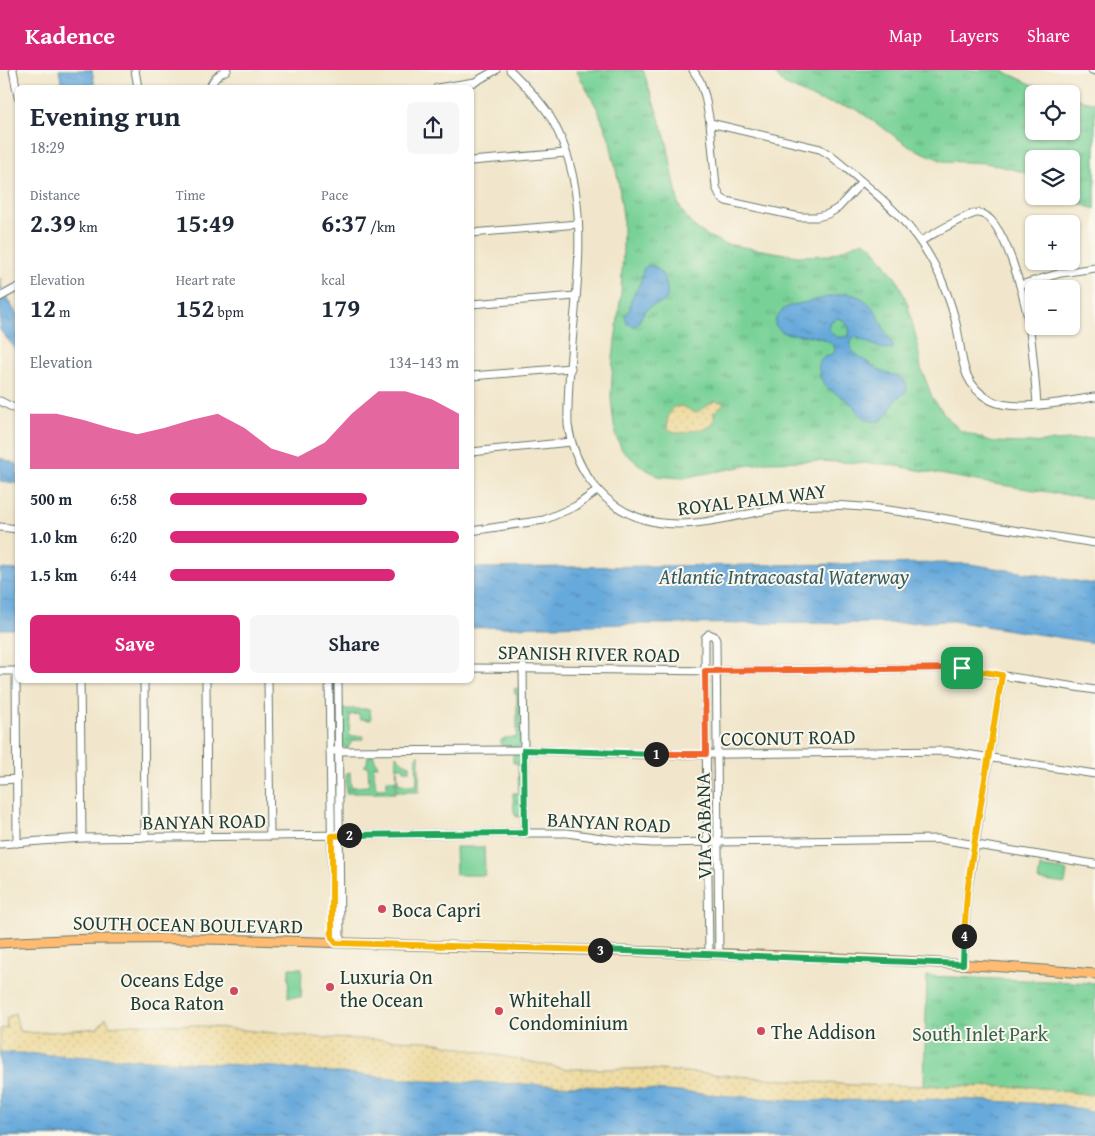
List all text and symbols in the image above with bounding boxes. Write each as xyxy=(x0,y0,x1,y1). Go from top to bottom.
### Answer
text: Kadence xyxy=(25,18,115,53)
text: Map xyxy=(889,22,922,49)
text: Layers xyxy=(950,22,999,49)
text: Share xyxy=(1027,22,1070,49)
map controls xyxy=(1025,85,1080,335)
button: locate xyxy=(1025,85,1080,140)
text: Evening run xyxy=(30,95,181,136)
button: share xyxy=(407,102,459,154)
text: 18:29 xyxy=(30,135,65,159)
button: layers xyxy=(1025,150,1080,205)
text: Distance xyxy=(30,185,80,205)
text: Time xyxy=(176,185,205,205)
text: Pace xyxy=(321,185,348,205)
text: 2.39 xyxy=(30,205,76,241)
text: 15:49 xyxy=(176,205,235,241)
text: 6:37 xyxy=(321,205,367,241)
button: + xyxy=(1025,215,1080,270)
text: km xyxy=(76,217,98,237)
text: /km xyxy=(367,217,396,237)
text: Elevation xyxy=(30,270,85,290)
text: Heart rate xyxy=(176,270,236,290)
text: kcal xyxy=(321,270,345,290)
button: − xyxy=(1025,280,1080,335)
text: 12 xyxy=(30,290,56,326)
text: 152 xyxy=(176,290,215,326)
text: 179 xyxy=(321,290,360,326)
text: m xyxy=(56,302,70,322)
text: bpm xyxy=(215,302,244,322)
text: Elevation xyxy=(30,350,93,374)
text: 134–143 m xyxy=(389,350,459,374)
street label: ROYAL PALM WAY xyxy=(676,475,828,523)
text: 500 m xyxy=(30,487,72,511)
text: 6:58 xyxy=(110,487,137,511)
text: 1.0 km xyxy=(30,525,77,549)
text: 6:20 xyxy=(110,525,137,549)
water label: Atlantic Intracoastal Waterway xyxy=(658,561,910,592)
text: 1.5 km xyxy=(30,563,77,587)
text: 6:44 xyxy=(110,563,137,587)
button: Save xyxy=(30,615,240,673)
button: Share xyxy=(250,615,459,673)
street label: SPANISH RIVER ROAD xyxy=(498,637,680,669)
pin xyxy=(941,647,983,689)
icon: arrive xyxy=(948,654,976,682)
street label: COCONUT ROAD xyxy=(720,721,856,753)
pin: 1 xyxy=(644,742,668,766)
text: 1 xyxy=(653,744,660,764)
street label: VIA CABANA xyxy=(688,772,718,880)
street label: BANYAN ROAD xyxy=(546,804,672,840)
street label: BANYAN ROAD xyxy=(142,805,266,837)
pin: 2 xyxy=(336,822,362,848)
text: 2 xyxy=(346,825,353,845)
place label: Boca Capri xyxy=(392,895,482,924)
marker: Boca Capri xyxy=(376,903,388,915)
street label: SOUTH OCEAN BOULEVARD xyxy=(73,907,303,941)
pin: 4 xyxy=(952,924,976,948)
text: 4 xyxy=(961,926,968,946)
pin: 3 xyxy=(588,938,612,962)
text: 3 xyxy=(597,940,604,960)
place label: Luxuria On the Ocean xyxy=(340,962,433,1014)
place label: Oceans Edge Boca Raton xyxy=(120,965,224,1017)
marker: Luxuria On the Ocean xyxy=(324,981,336,993)
marker: Oceans Edge Boca Raton xyxy=(228,985,240,997)
place label: Whitehall Condominium xyxy=(509,985,629,1037)
marker: Whitehall Condominium xyxy=(493,1005,505,1017)
place label: The Addison xyxy=(771,1017,876,1046)
park label: South Inlet Park xyxy=(912,1019,1049,1048)
marker: The Addison xyxy=(755,1025,767,1037)

